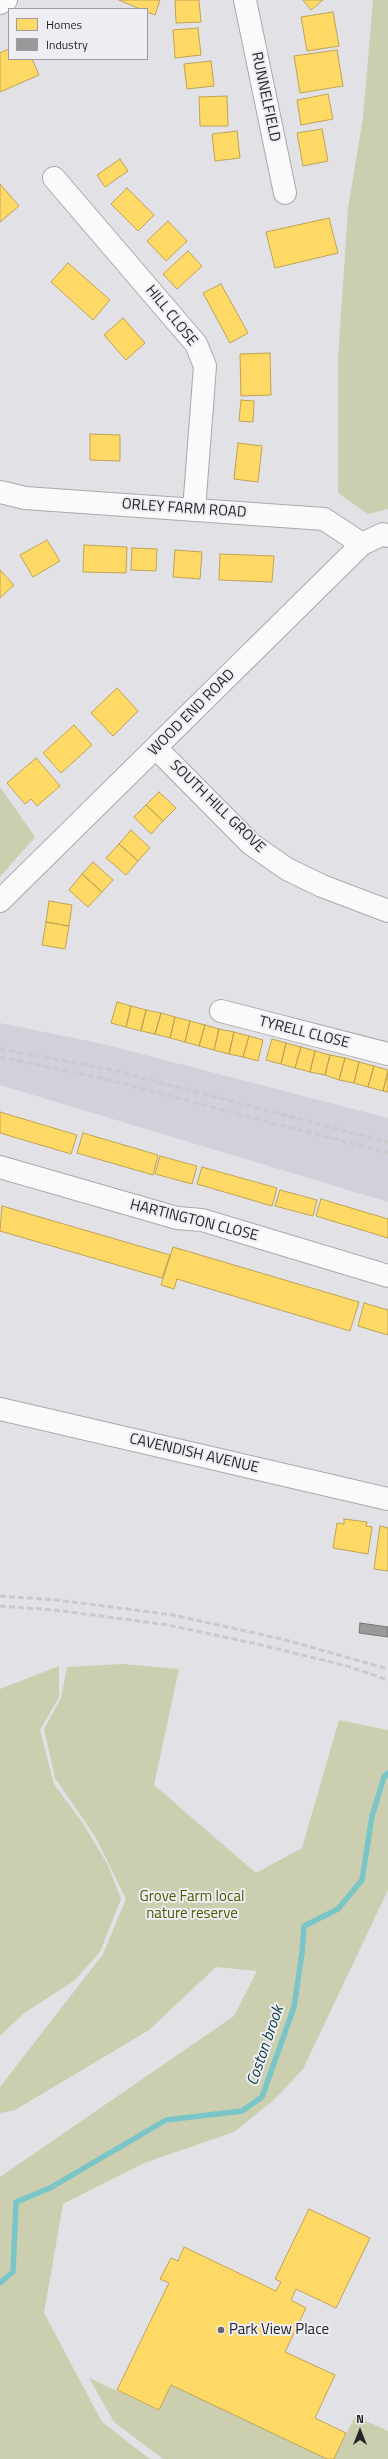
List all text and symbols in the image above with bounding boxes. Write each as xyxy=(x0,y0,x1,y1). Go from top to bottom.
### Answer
legend xyxy=(8,8,148,60)
text: Homes xyxy=(46,15,82,34)
text: Industry xyxy=(46,35,88,54)
street label: RUNNELFIELD xyxy=(247,50,283,144)
street label: HILL CLOSE xyxy=(141,282,201,350)
street label: ORLEY FARM ROAD xyxy=(121,496,247,522)
street label: WOOD END ROAD xyxy=(145,666,239,760)
street label: SOUTH HILL GROVE xyxy=(166,757,268,857)
street label: TYRELL CLOSE xyxy=(257,1013,351,1053)
street label: HARTINGTON CLOSE xyxy=(128,1196,260,1246)
street label: CAVENDISH AVENUE xyxy=(127,1430,261,1478)
park label: Grove Farm local nature reserve xyxy=(140,1888,244,1923)
water label: Coston brook xyxy=(243,2004,289,2088)
place label: Park View Place xyxy=(229,2321,329,2339)
marker: Park View Place xyxy=(216,2325,226,2335)
north arrow xyxy=(340,2411,380,2451)
text: N xyxy=(356,2411,364,2427)

